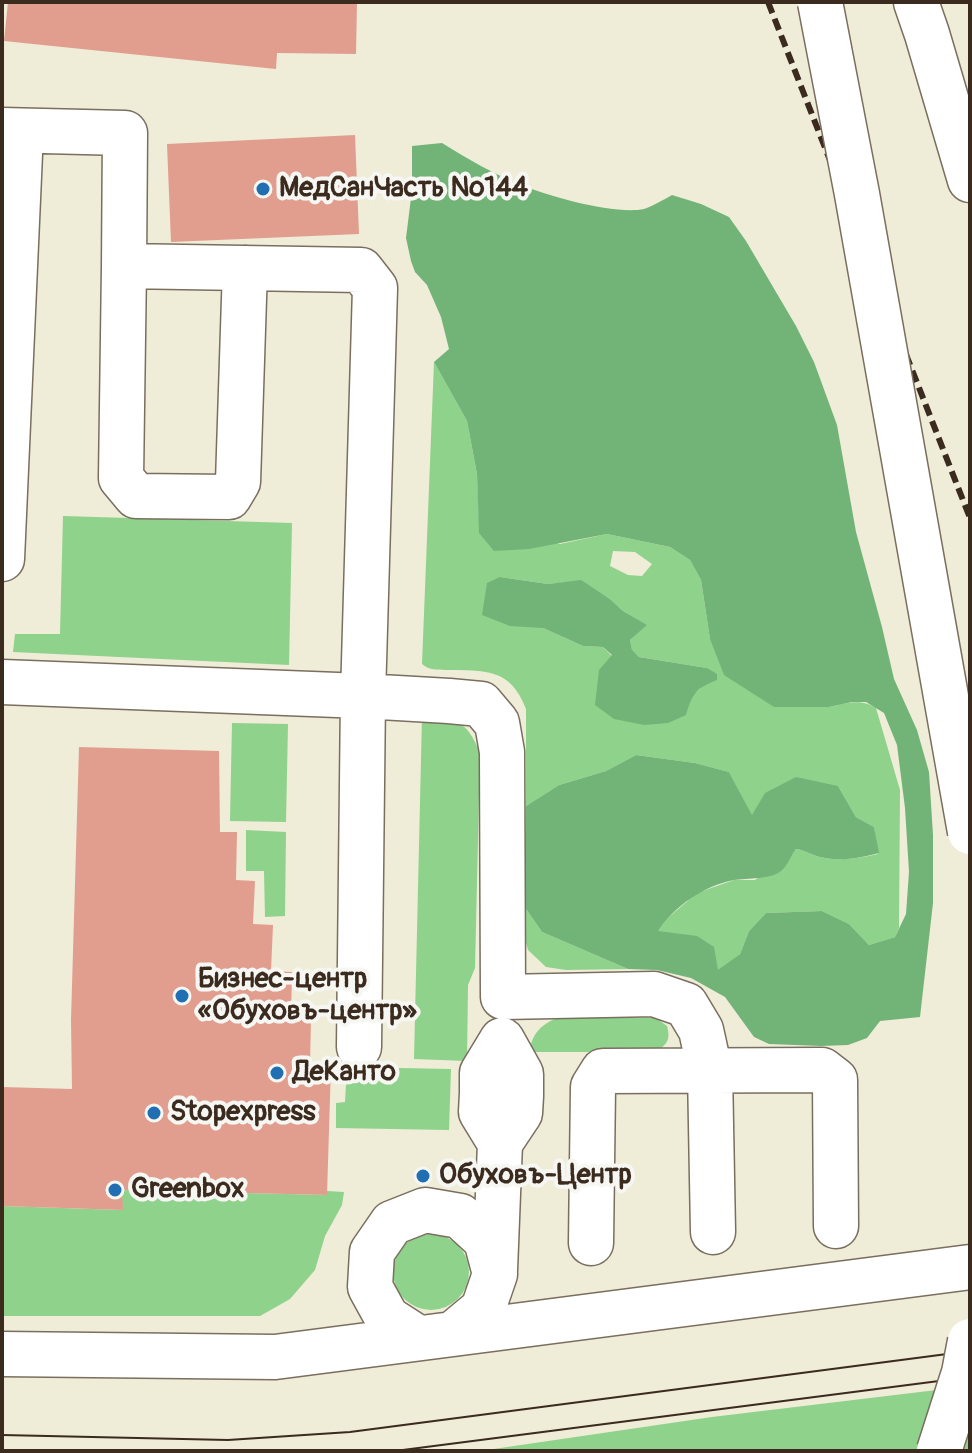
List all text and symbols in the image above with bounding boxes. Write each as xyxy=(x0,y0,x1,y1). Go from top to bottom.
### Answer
place label: МедСанЧасть №144 xyxy=(279,172,528,206)
marker: МедСанЧасть №144 xyxy=(254,180,272,198)
place label: Бизнес-центр «Обуховъ-центр» xyxy=(198,963,417,1029)
marker: Бизнес-центр «Обуховъ-центр» xyxy=(173,987,191,1005)
place label: ДеКанто xyxy=(293,1056,396,1090)
marker: ДеКанто xyxy=(268,1064,286,1082)
place label: Stopexpress xyxy=(170,1096,315,1130)
marker: Stopexpress xyxy=(145,1104,163,1122)
place label: Обуховъ-Центр xyxy=(439,1159,632,1193)
marker: Обуховъ-Центр xyxy=(414,1167,432,1185)
place label: Greenbox xyxy=(131,1173,244,1207)
marker: Greenbox xyxy=(106,1181,124,1199)

